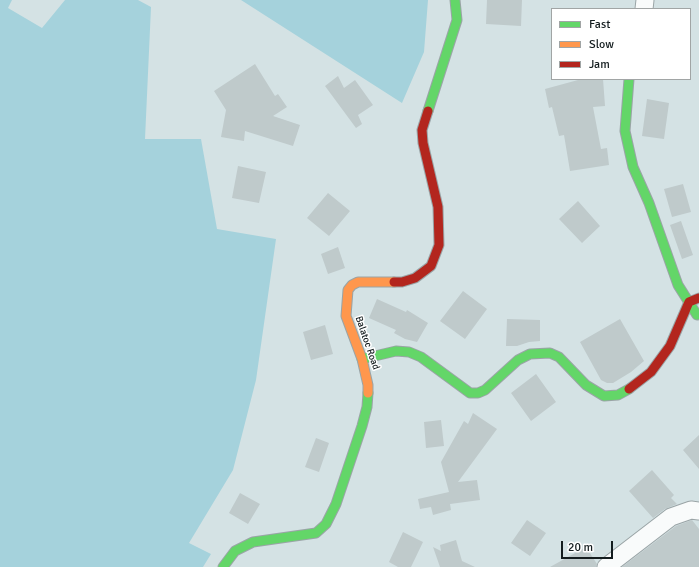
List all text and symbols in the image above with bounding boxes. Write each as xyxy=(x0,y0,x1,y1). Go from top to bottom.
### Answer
legend xyxy=(551,8,691,80)
text: Fast xyxy=(589,17,610,32)
text: Slow xyxy=(589,37,614,52)
text: Jam xyxy=(589,57,610,72)
street label: Balatoc Road xyxy=(352,315,382,371)
scale bar xyxy=(563,533,615,559)
text: 20 m xyxy=(568,540,593,555)

